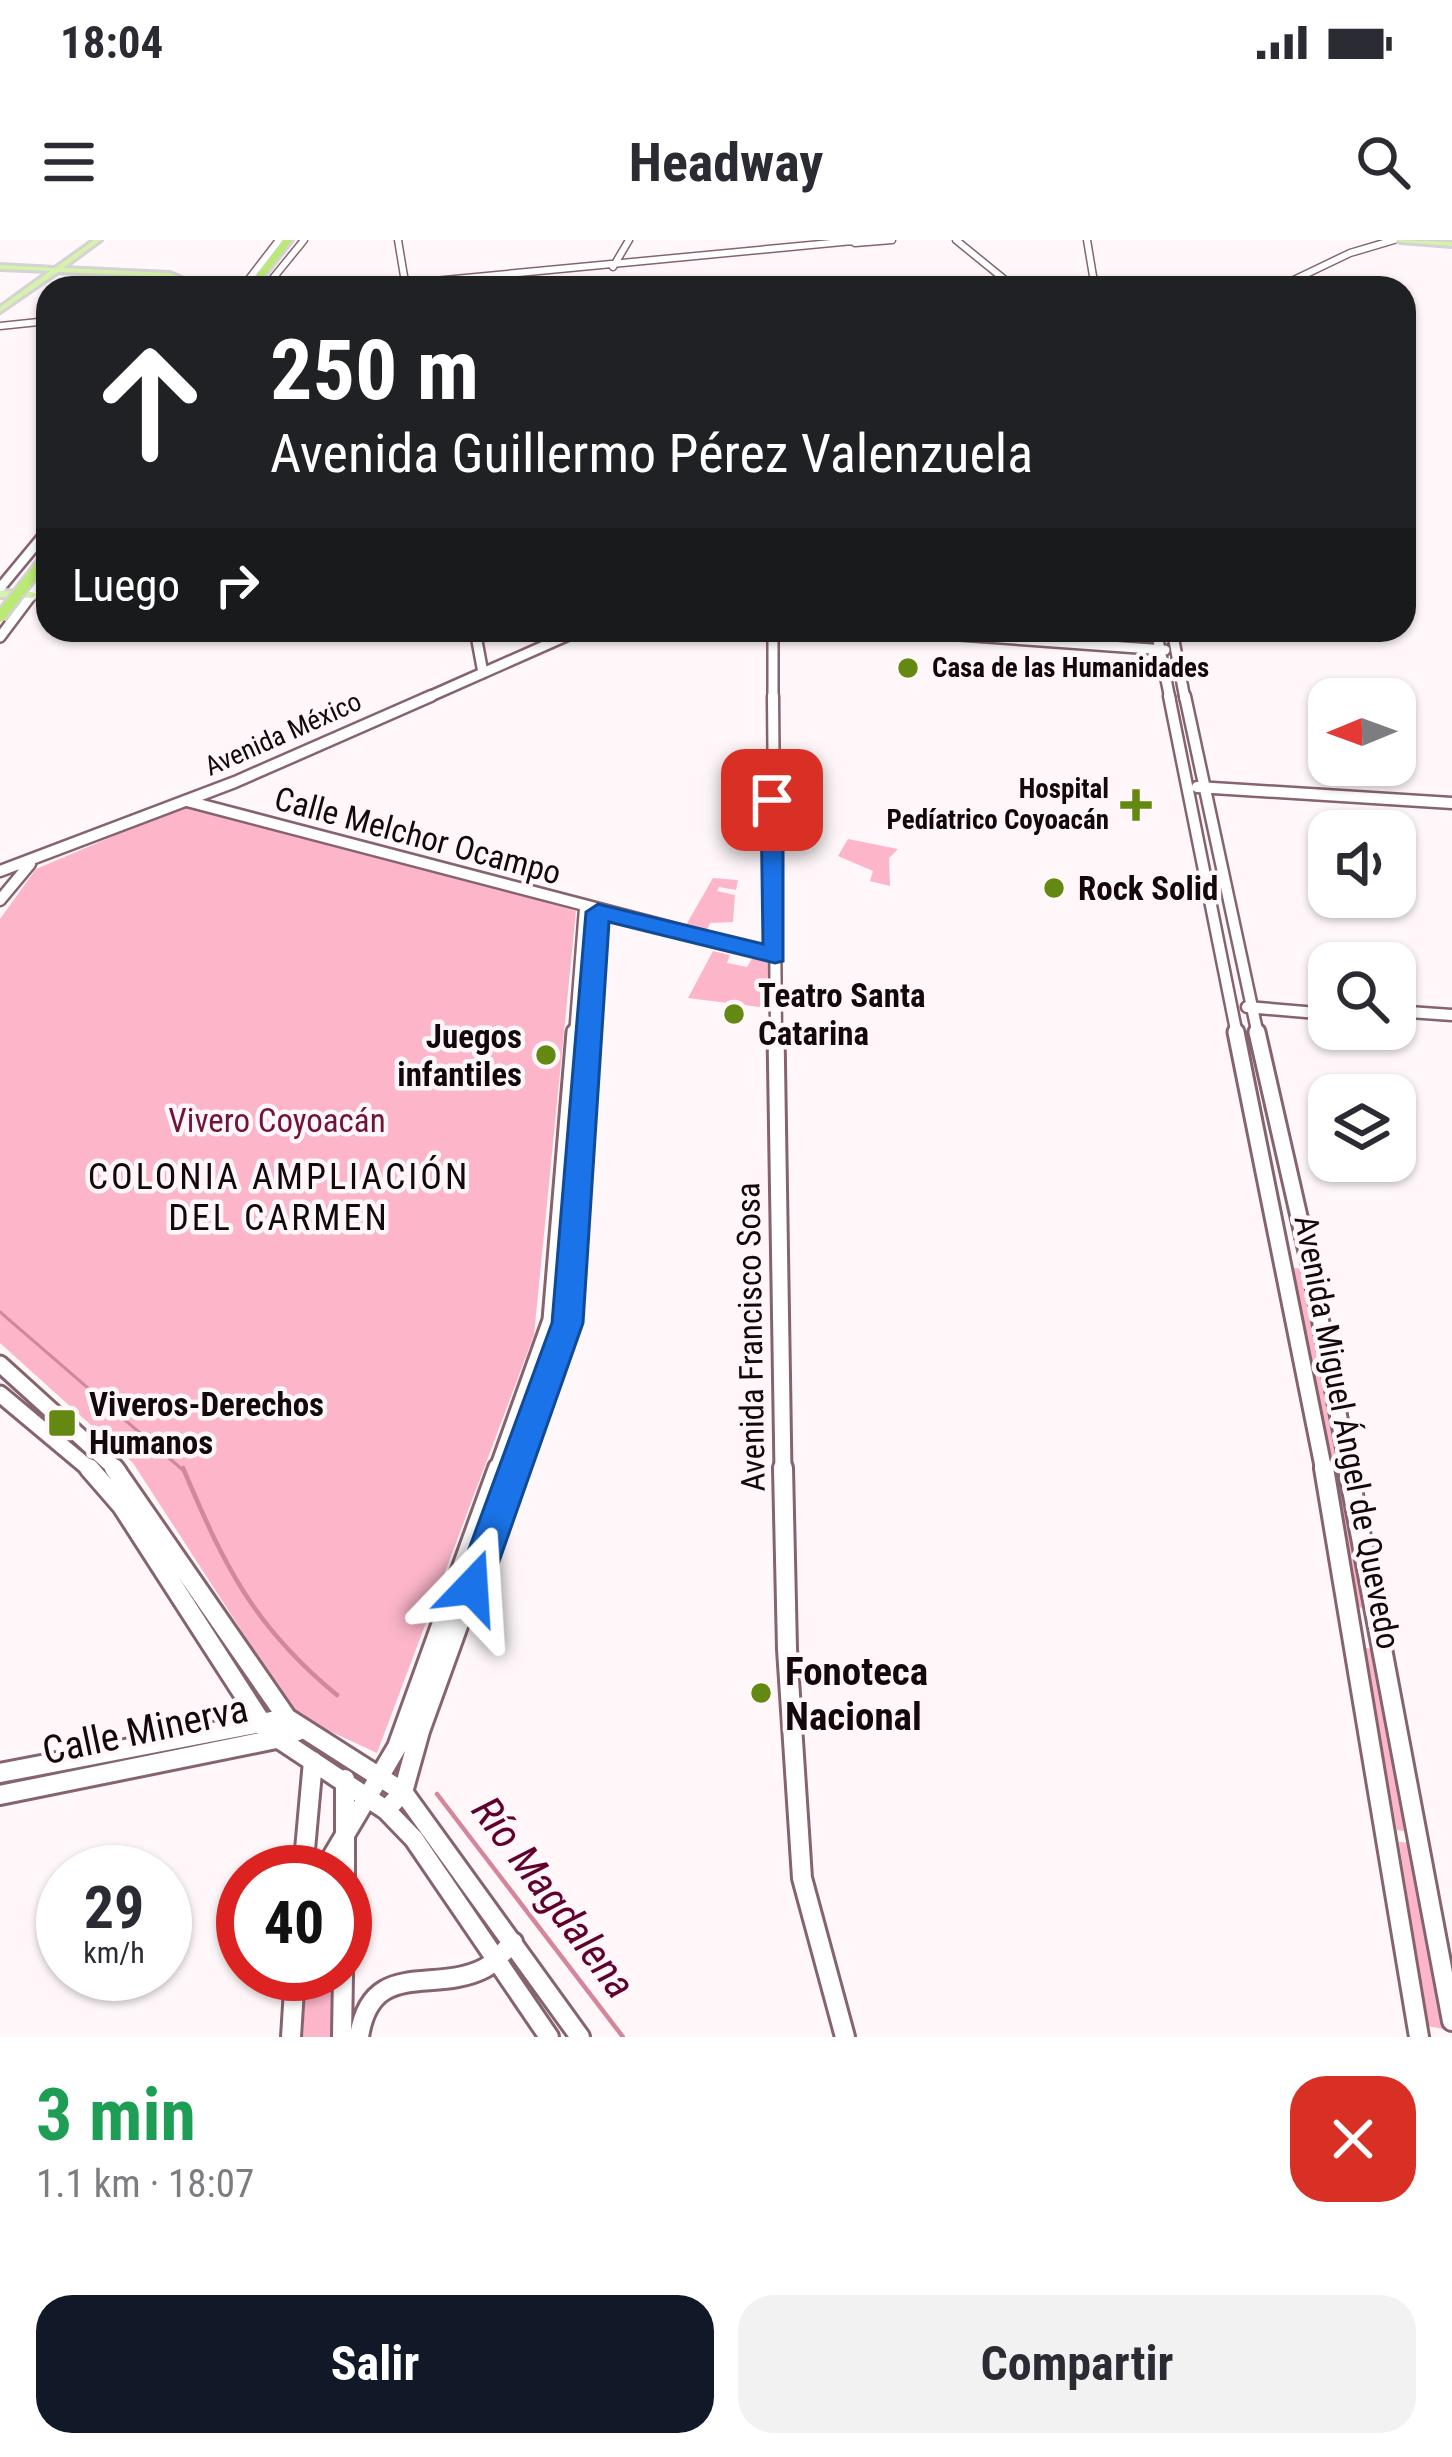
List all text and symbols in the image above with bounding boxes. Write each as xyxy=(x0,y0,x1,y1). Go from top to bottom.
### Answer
text: 18:04 xyxy=(60,16,163,69)
icon: menu xyxy=(36,129,102,195)
icon: search xyxy=(1350,129,1416,195)
text: Headway xyxy=(629,131,823,194)
text: 250 m xyxy=(270,321,479,420)
icon: ahead xyxy=(72,324,228,480)
text: Avenida Guillermo Pérez Valenzuela xyxy=(270,422,1033,485)
icon: right xyxy=(204,552,270,618)
text: Luego xyxy=(72,559,180,612)
place label: Casa de las Humanidades xyxy=(932,652,1209,684)
marker: Casa de las Humanidades xyxy=(895,655,921,681)
north arrow xyxy=(1308,678,1416,786)
map controls xyxy=(1308,678,1416,1182)
street label: Avenida México xyxy=(200,685,366,783)
pin xyxy=(721,749,823,851)
icon: arrive xyxy=(739,767,805,833)
place label: Hospital Pedíatrico Coyoacán xyxy=(887,773,1109,836)
street label: Calle Melchor Ocampo xyxy=(271,779,565,892)
marker: Hospital Pedíatrico Coyoacán xyxy=(1120,789,1152,821)
button: sound xyxy=(1308,810,1416,918)
place label: Rock Solid xyxy=(1078,869,1218,908)
marker: Rock Solid xyxy=(1041,875,1067,901)
button: search xyxy=(1308,942,1416,1050)
place label: Teatro Santa Catarina xyxy=(758,976,926,1053)
marker: Teatro Santa Catarina xyxy=(721,1001,747,1027)
place label: Juegos infantiles xyxy=(397,1017,522,1094)
marker: Juegos infantiles xyxy=(533,1042,559,1068)
button: layers xyxy=(1308,1074,1416,1182)
park label: Vivero Coyoacán xyxy=(168,1101,386,1140)
district label: COLONIA AMPLIACIÓN DEL CARMEN xyxy=(88,1155,470,1239)
street label: Avenida Francisco Sosa xyxy=(728,1182,773,1492)
street label: Avenida Miguel Ángel de Quevedo xyxy=(1286,1212,1409,1652)
place label: Viveros-Derechos Humanos xyxy=(89,1385,324,1462)
marker: Viveros-Derechos Humanos xyxy=(46,1407,78,1439)
position arrow xyxy=(409,1524,535,1650)
place label: Fonoteca Nacional xyxy=(785,1649,928,1740)
marker: Fonoteca Nacional xyxy=(748,1680,774,1706)
street label: Calle Minerva xyxy=(38,1686,252,1774)
water label: Río Magdalena xyxy=(462,1787,645,2008)
speed limit sign: 40 xyxy=(216,1845,372,2001)
text: 29 xyxy=(84,1872,144,1943)
text: km/h xyxy=(83,1935,145,1970)
text: 3 min xyxy=(36,2073,196,2158)
button: close xyxy=(1290,2076,1416,2202)
text: 1.1 km · 18:07 xyxy=(36,2161,254,2207)
button: Salir xyxy=(36,2295,714,2433)
button: Compartir xyxy=(738,2295,1416,2433)

